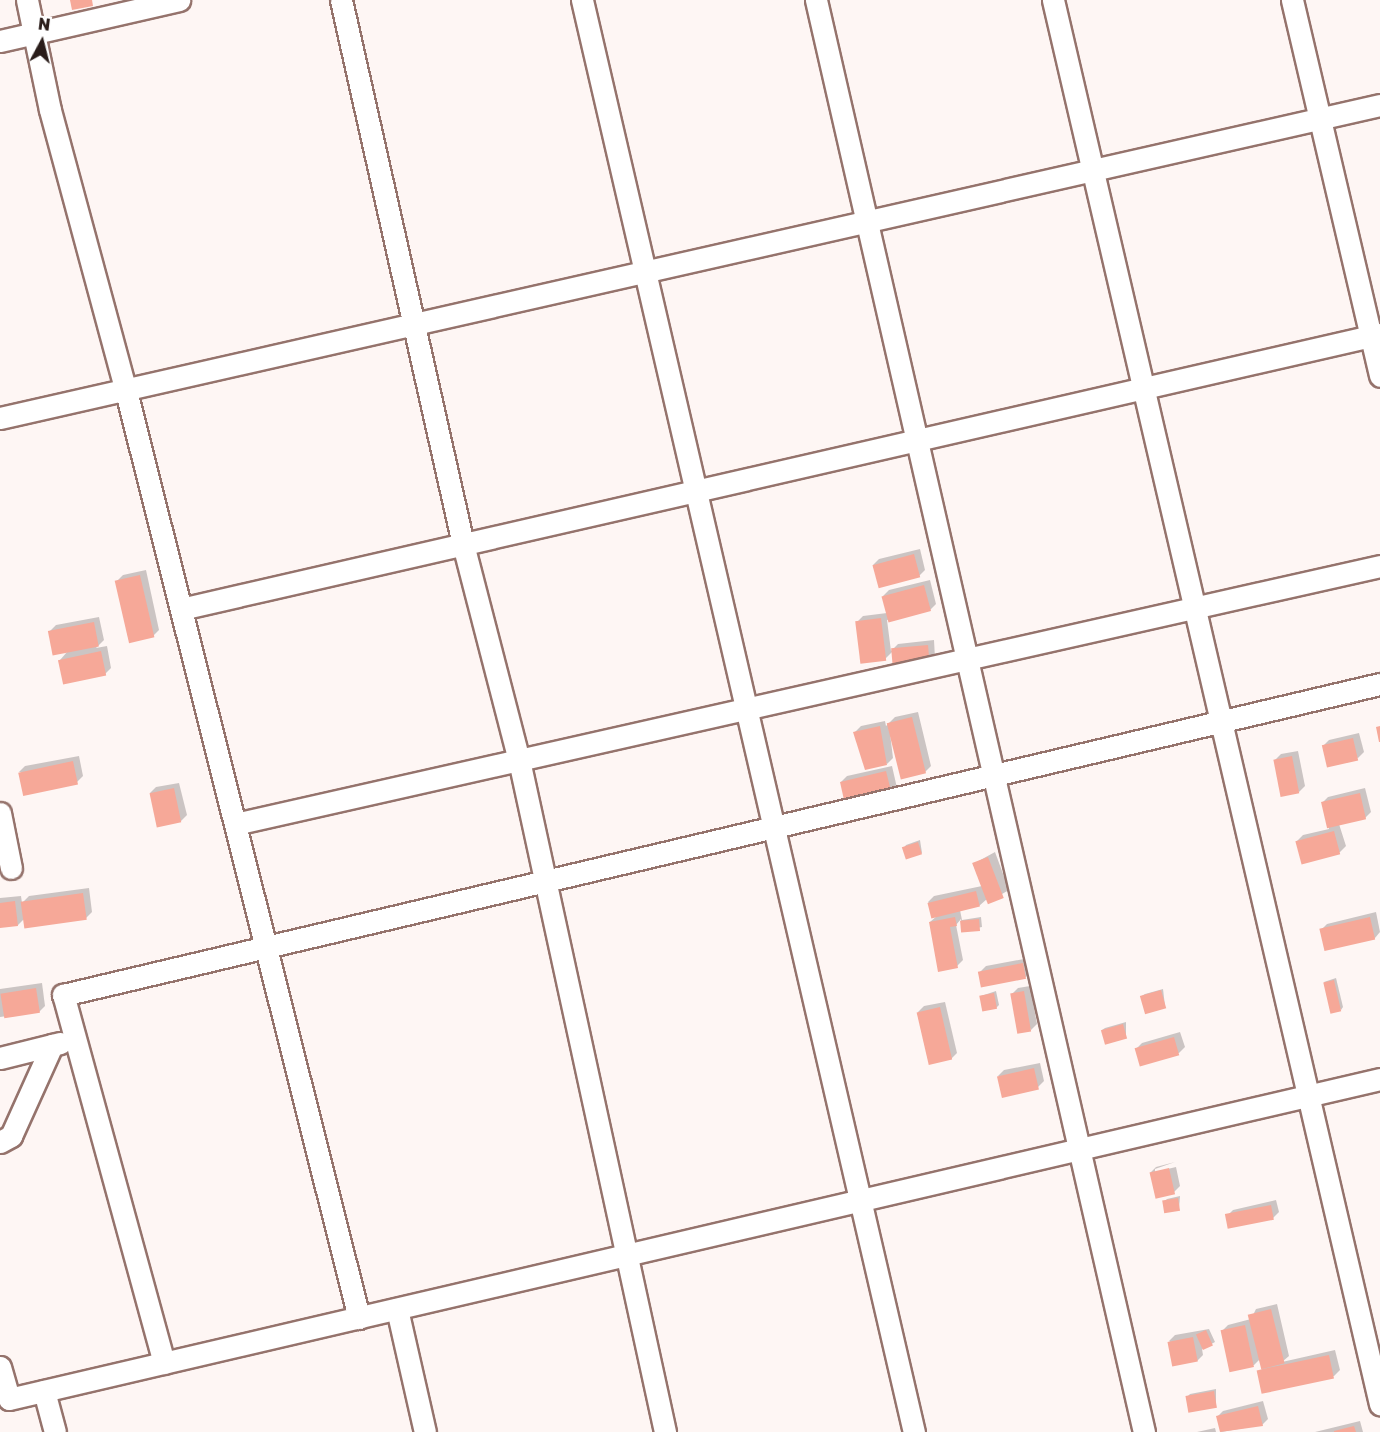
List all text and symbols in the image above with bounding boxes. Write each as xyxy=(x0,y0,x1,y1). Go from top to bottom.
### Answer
north arrow xyxy=(12,12,72,72)
text: N xyxy=(37,13,51,35)

